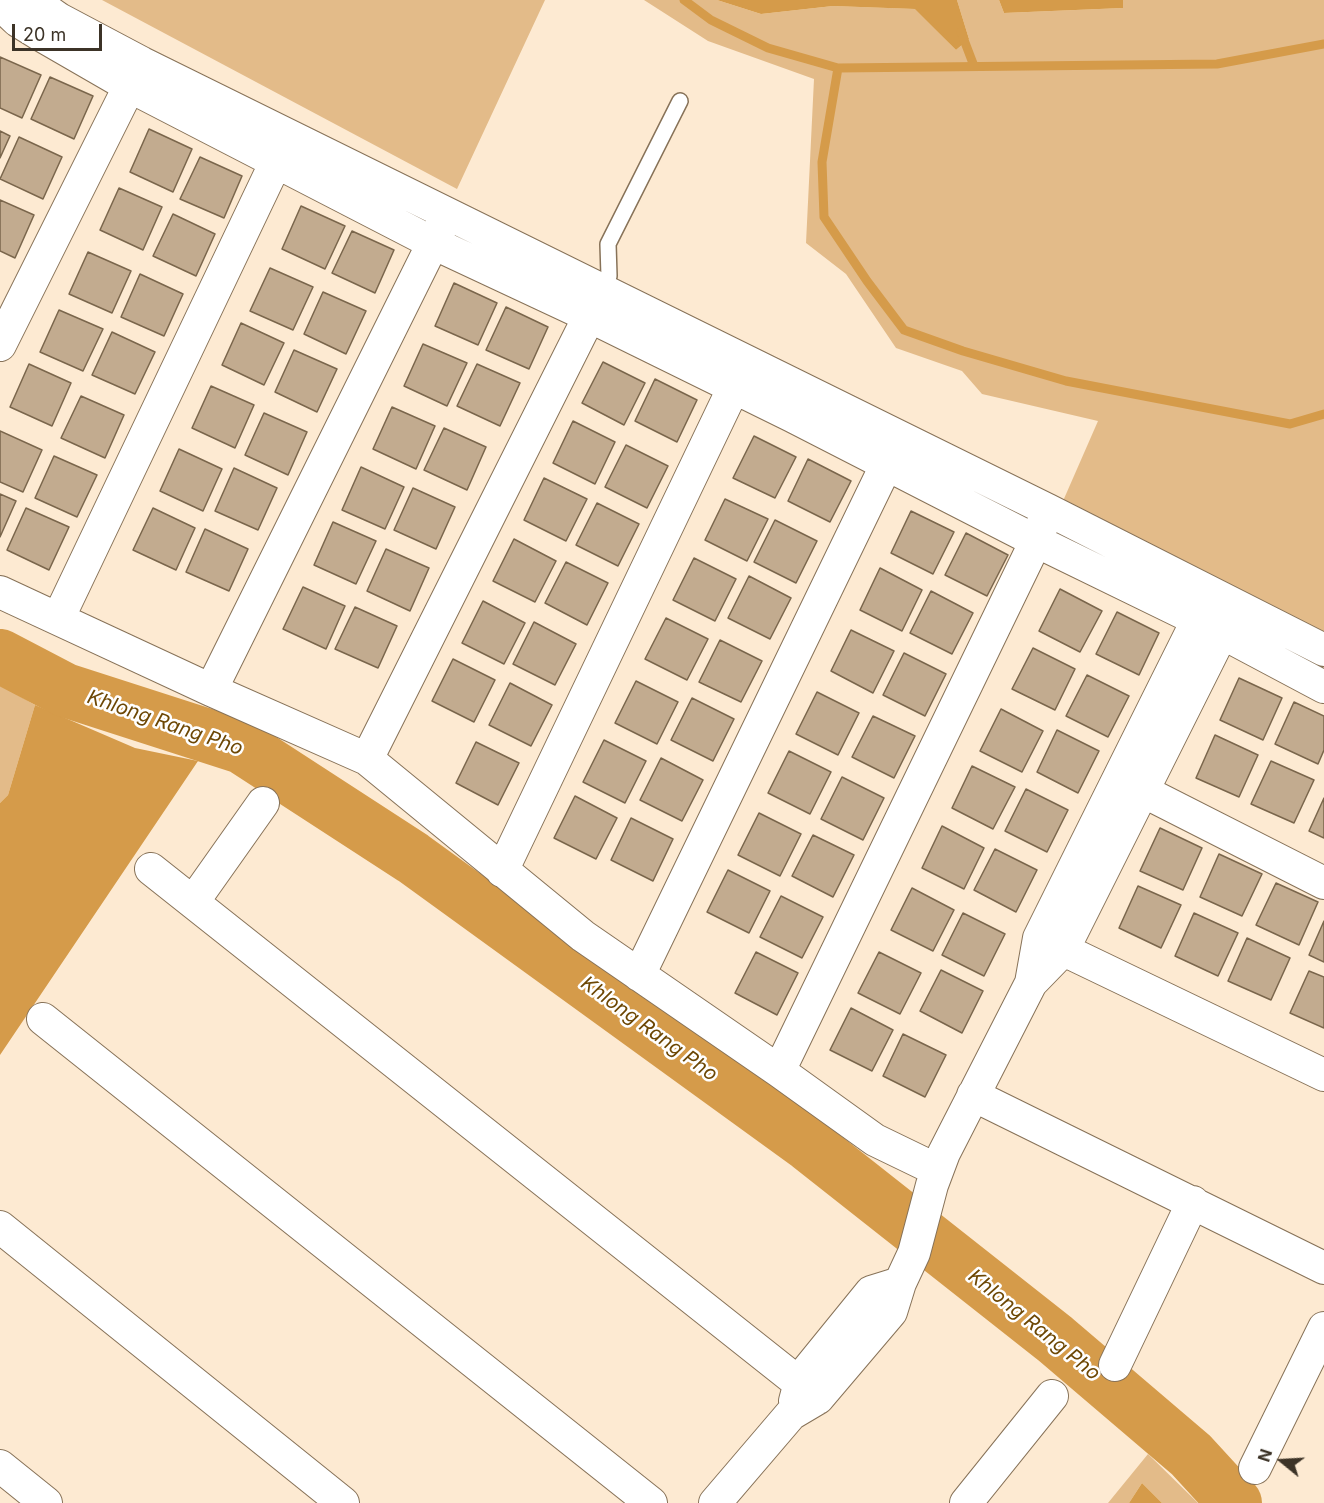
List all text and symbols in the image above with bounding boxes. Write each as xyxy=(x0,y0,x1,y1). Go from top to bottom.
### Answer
scale bar xyxy=(15,12,105,50)
text: 20 m xyxy=(23,24,66,45)
water label: Khlong Rang Pho xyxy=(84,685,246,761)
water label: Khlong Rang Pho xyxy=(576,971,722,1087)
water label: Khlong Rang Pho xyxy=(963,1264,1105,1386)
north arrow xyxy=(1252,1431,1312,1491)
text: N xyxy=(1253,1447,1276,1464)

